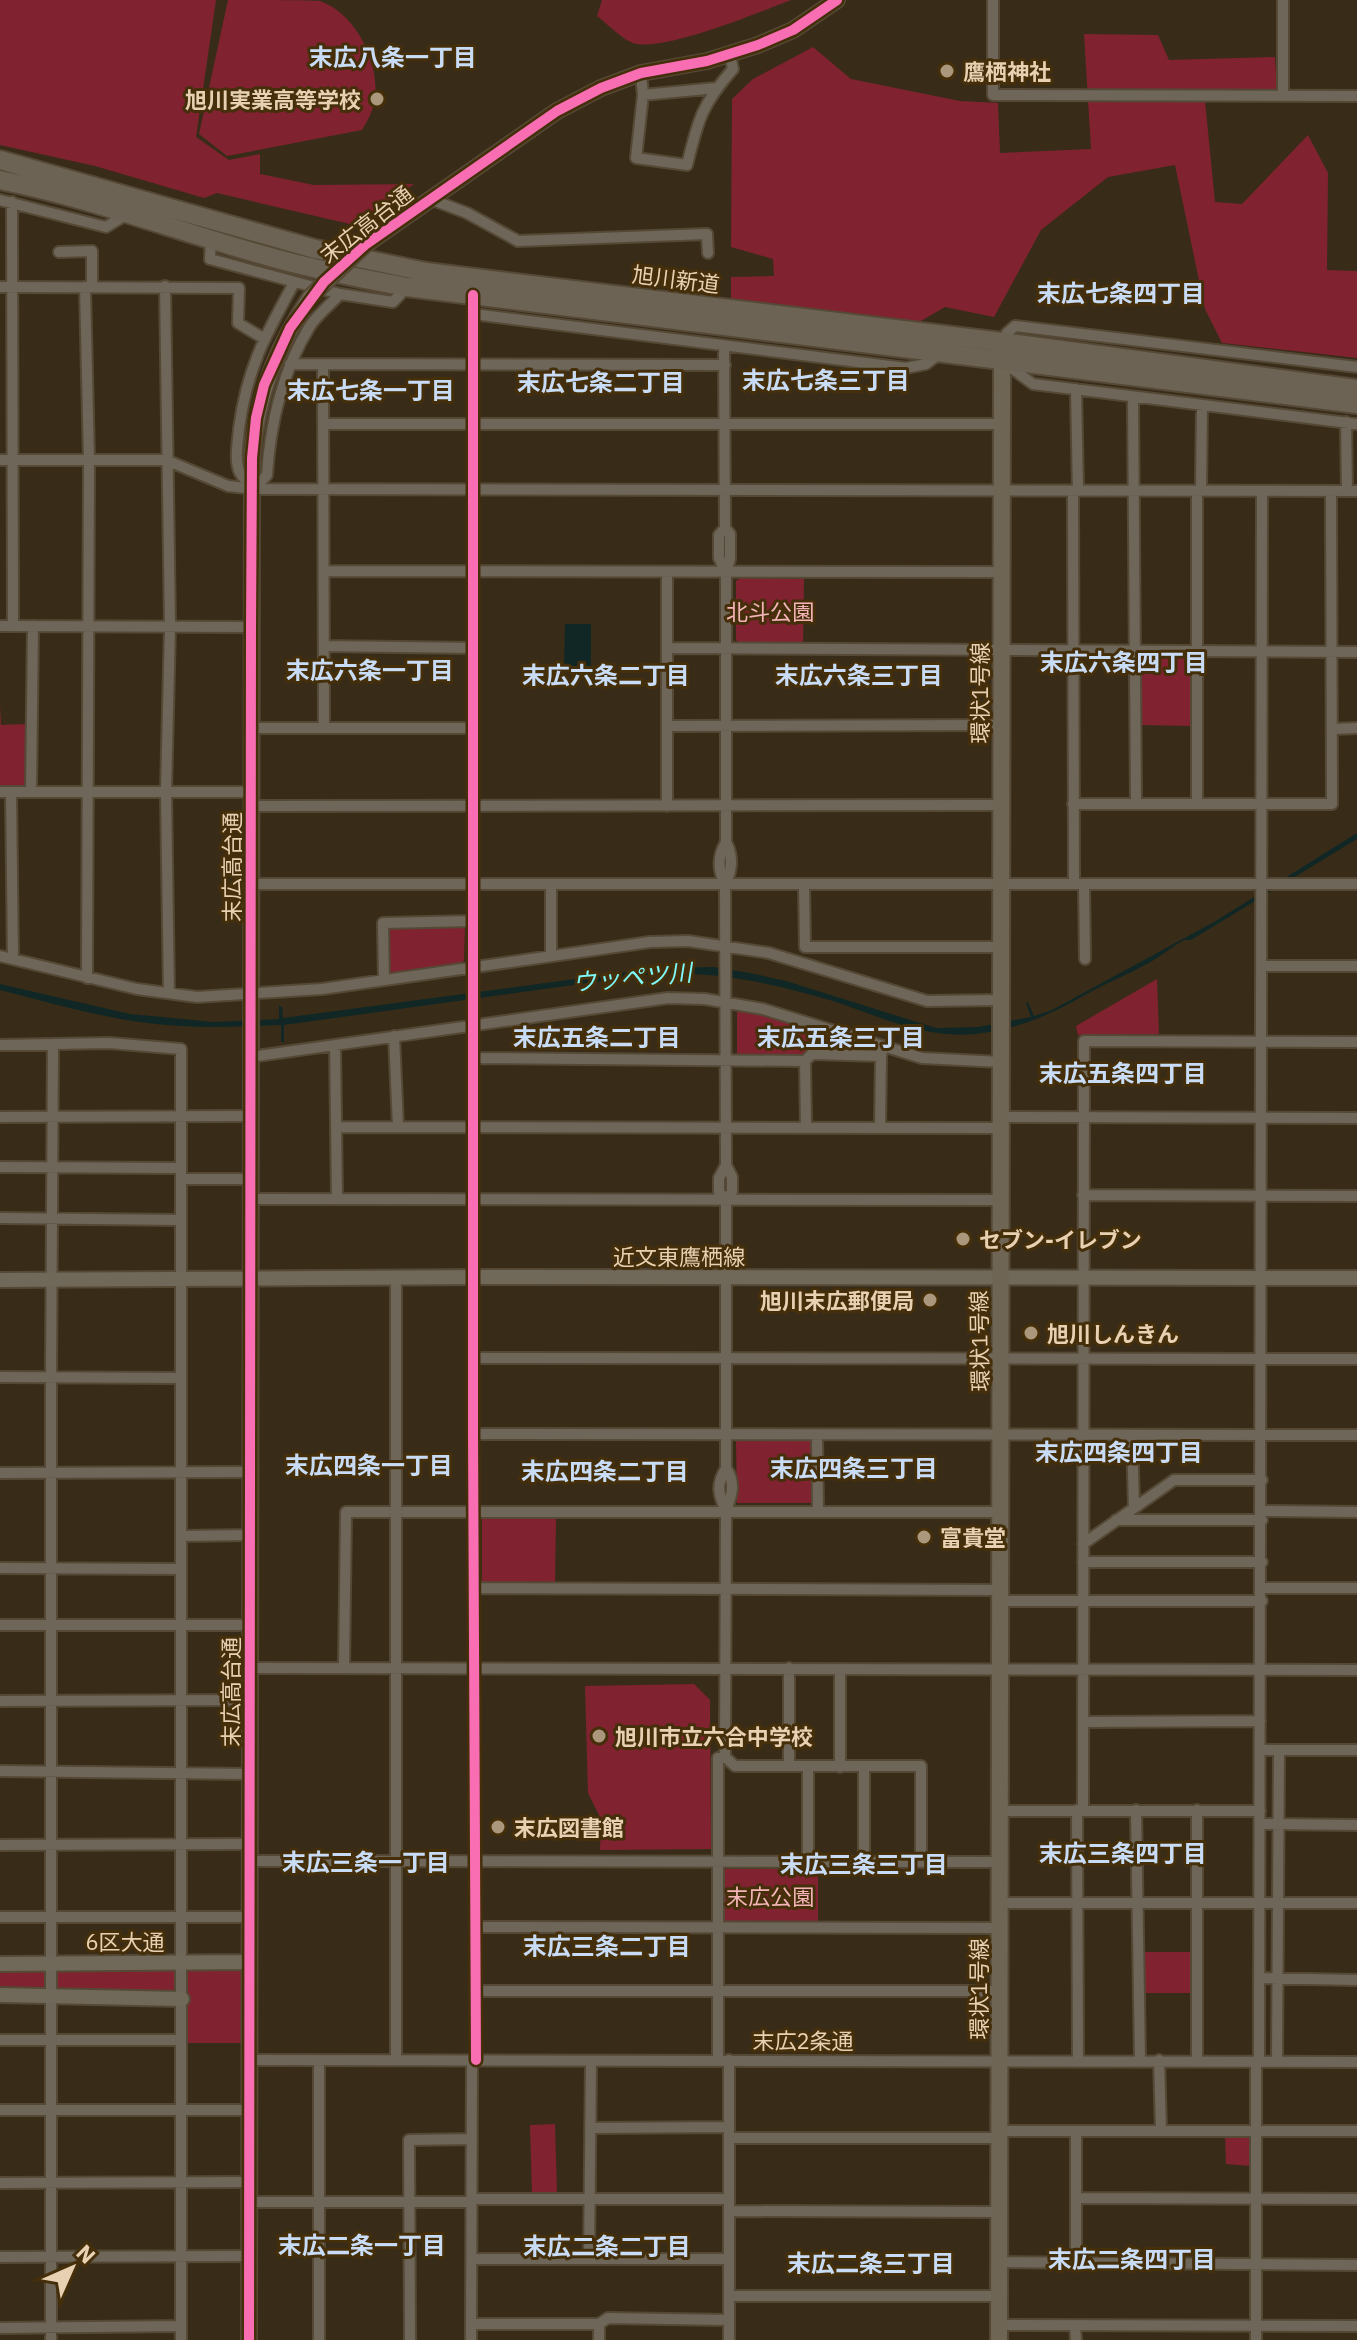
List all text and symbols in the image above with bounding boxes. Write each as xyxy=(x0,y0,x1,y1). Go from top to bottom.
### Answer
district label: 末広八条一丁目 xyxy=(309,41,477,73)
place label: 鷹栖神社 xyxy=(963,57,1051,86)
marker: 鷹栖神社 xyxy=(938,62,956,80)
place label: 旭川実業高等学校 xyxy=(185,85,361,114)
marker: 旭川実業高等学校 xyxy=(368,90,386,108)
street label: 末広高台通 xyxy=(314,179,418,269)
street label: 旭川新道 xyxy=(631,259,721,299)
district label: 末広七条四丁目 xyxy=(1037,277,1205,309)
district label: 末広七条三丁目 xyxy=(742,364,910,396)
district label: 末広七条二丁目 xyxy=(517,366,685,398)
district label: 末広七条一丁目 xyxy=(287,374,455,406)
park label: 北斗公園 xyxy=(726,597,814,626)
street label: 環状1号線 xyxy=(965,642,994,744)
district label: 末広六条四丁目 xyxy=(1040,646,1208,678)
district label: 末広六条一丁目 xyxy=(286,654,454,686)
district label: 末広六条二丁目 xyxy=(522,659,690,691)
district label: 末広六条三丁目 xyxy=(775,659,943,691)
street label: 末広高台通 xyxy=(217,812,246,922)
water label: ウッペツ川 xyxy=(571,956,696,998)
district label: 末広五条二丁目 xyxy=(513,1021,681,1053)
district label: 末広五条三丁目 xyxy=(757,1021,925,1053)
district label: 末広五条四丁目 xyxy=(1039,1057,1207,1089)
place label: セブン-イレブン xyxy=(979,1225,1142,1254)
marker: セブン-イレブン xyxy=(954,1230,972,1248)
street label: 近文東鷹栖線 xyxy=(613,1242,745,1271)
place label: 旭川末広郵便局 xyxy=(760,1286,914,1315)
street label: 環状1号線 xyxy=(964,1290,994,1392)
marker: 旭川末広郵便局 xyxy=(921,1291,939,1309)
place label: 旭川しんきん xyxy=(1047,1319,1179,1348)
marker: 旭川しんきん xyxy=(1022,1324,1040,1342)
district label: 末広四条四丁目 xyxy=(1035,1436,1203,1468)
district label: 末広四条一丁目 xyxy=(285,1449,453,1481)
district label: 末広四条三丁目 xyxy=(770,1452,938,1484)
district label: 末広四条二丁目 xyxy=(521,1455,689,1487)
place label: 富貴堂 xyxy=(940,1523,1006,1552)
marker: 富貴堂 xyxy=(915,1528,933,1546)
street label: 末広高台通 xyxy=(216,1637,245,1747)
place label: 旭川市立六合中学校 xyxy=(615,1722,813,1751)
marker: 旭川市立六合中学校 xyxy=(590,1727,608,1745)
place label: 末広図書館 xyxy=(514,1813,624,1842)
marker: 末広図書館 xyxy=(489,1818,507,1836)
district label: 末広三条四丁目 xyxy=(1039,1837,1207,1869)
district label: 末広三条一丁目 xyxy=(282,1846,450,1878)
district label: 末広三条三丁目 xyxy=(780,1848,948,1880)
park label: 末広公園 xyxy=(726,1882,814,1911)
street label: 6区大通 xyxy=(85,1927,165,1956)
district label: 末広三条二丁目 xyxy=(523,1930,691,1962)
street label: 環状1号線 xyxy=(964,1938,993,2040)
street label: 末広2条通 xyxy=(752,2026,854,2055)
north arrow xyxy=(32,2228,112,2308)
district label: 末広二条一丁目 xyxy=(278,2229,446,2261)
district label: 末広二条二丁目 xyxy=(523,2230,691,2262)
text: N xyxy=(71,2238,102,2269)
district label: 末広二条四丁目 xyxy=(1048,2243,1216,2275)
district label: 末広二条三丁目 xyxy=(787,2247,955,2279)

